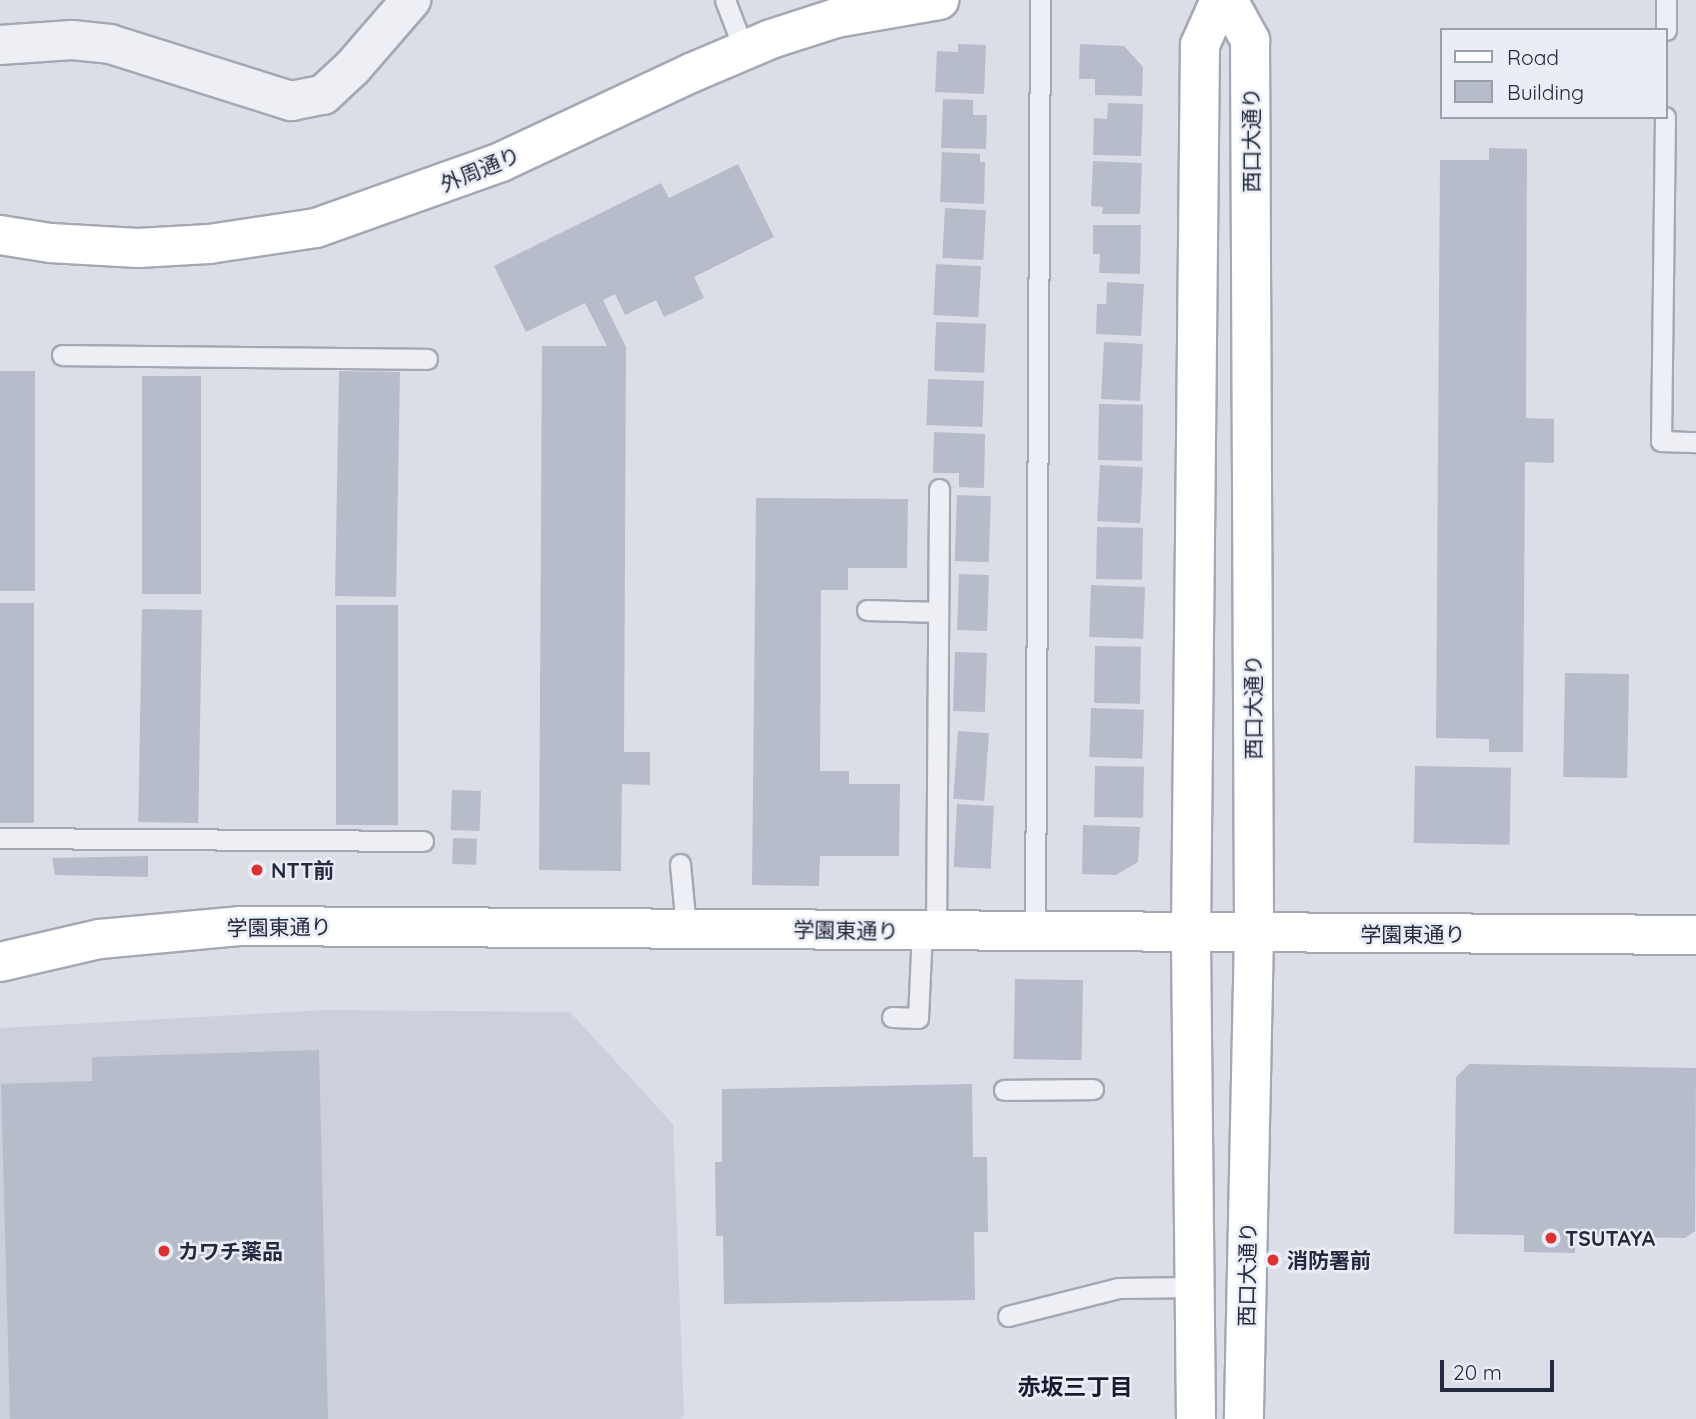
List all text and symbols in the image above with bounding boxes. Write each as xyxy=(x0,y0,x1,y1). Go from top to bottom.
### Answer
legend xyxy=(1440,28,1668,119)
text: Road xyxy=(1507,44,1559,70)
text: Building xyxy=(1507,79,1584,105)
street label: 西口大通り xyxy=(1238,88,1264,192)
street label: 外周通り xyxy=(436,142,524,196)
street label: 西口大通り xyxy=(1240,655,1266,759)
place label: NTT前 xyxy=(271,857,334,883)
marker: NTT前 xyxy=(249,862,265,878)
street label: 学園東通り xyxy=(226,913,332,941)
street label: 学園東通り xyxy=(793,916,899,944)
street label: 学園東通り xyxy=(1361,921,1465,947)
street label: 西口大通り xyxy=(1233,1221,1261,1327)
place label: TSUTAYA xyxy=(1565,1225,1655,1251)
marker: TSUTAYA xyxy=(1543,1230,1559,1246)
place label: カワチ薬品 xyxy=(178,1238,283,1264)
marker: カワチ薬品 xyxy=(156,1243,172,1259)
place label: 消防署前 xyxy=(1287,1247,1371,1273)
marker: 消防署前 xyxy=(1265,1252,1281,1268)
scale bar xyxy=(1444,1346,1558,1390)
text: 20 m xyxy=(1453,1359,1502,1385)
district label: 赤坂三丁目 xyxy=(1018,1373,1132,1401)

